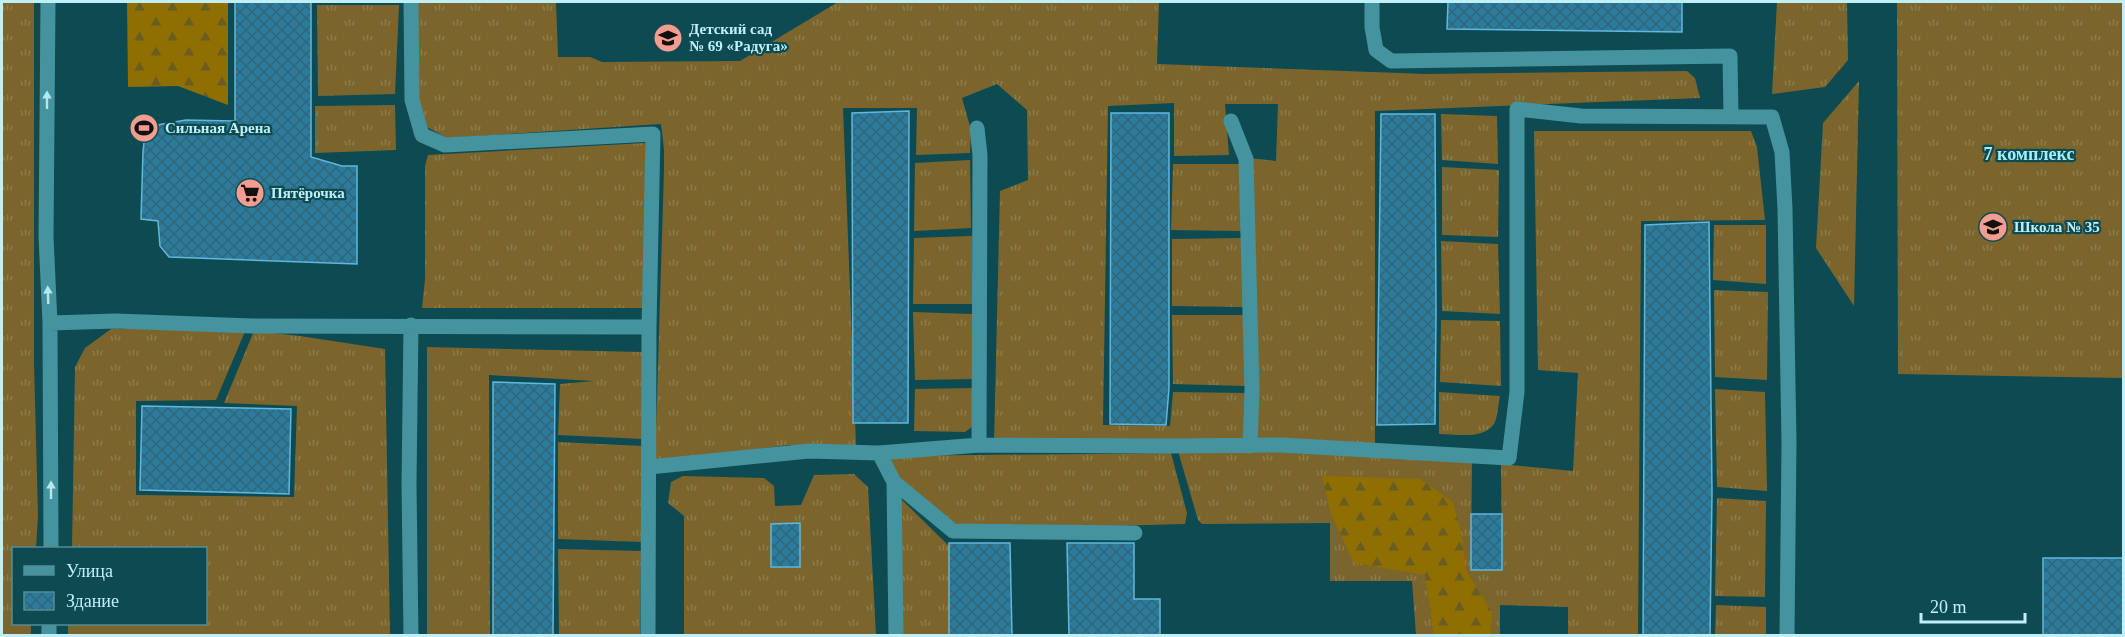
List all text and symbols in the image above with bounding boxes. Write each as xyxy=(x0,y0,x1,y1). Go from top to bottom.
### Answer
place label: Детский сад № 69 «Радуга» xyxy=(689,21,788,54)
school or university icon: Детский сад № 69 «Радуга» xyxy=(652,22,684,54)
one-way arrow xyxy=(42,91,52,110)
sports icon: Сильная Арена xyxy=(128,112,160,144)
place label: Сильная Арена xyxy=(165,120,271,136)
district label: 7 комплекс xyxy=(1984,144,2074,164)
supermarket icon: Пятёрочка xyxy=(234,177,266,209)
place label: Пятёрочка xyxy=(271,185,345,201)
school or university icon: Школа № 35 xyxy=(1977,211,2009,243)
place label: Школа № 35 xyxy=(2014,219,2100,235)
one-way arrow xyxy=(44,286,53,305)
one-way arrow xyxy=(46,481,56,500)
legend xyxy=(12,547,207,625)
text: Улица xyxy=(66,561,113,581)
scale bar xyxy=(1921,586,2024,624)
text: Здание xyxy=(66,591,119,611)
text: 20 m xyxy=(1930,597,1967,617)

